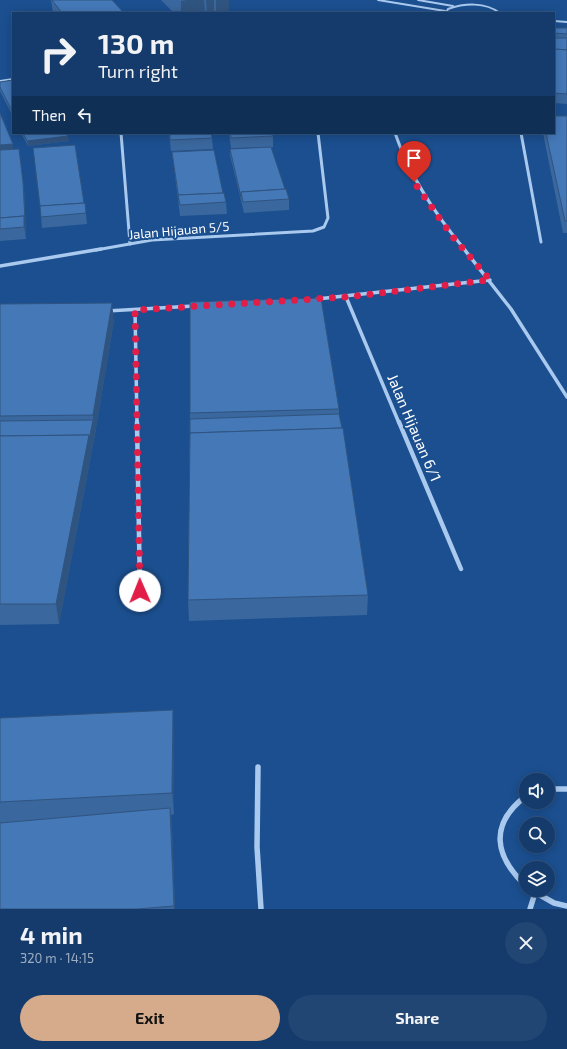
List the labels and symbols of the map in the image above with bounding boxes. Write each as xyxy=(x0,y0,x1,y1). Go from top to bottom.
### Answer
pin xyxy=(397,141,431,182)
street label: Jalan Hijauan 5/5 xyxy=(128,218,230,242)
street label: Jalan Hijauan 6/1 xyxy=(383,371,446,484)
position arrow xyxy=(119,570,161,612)

